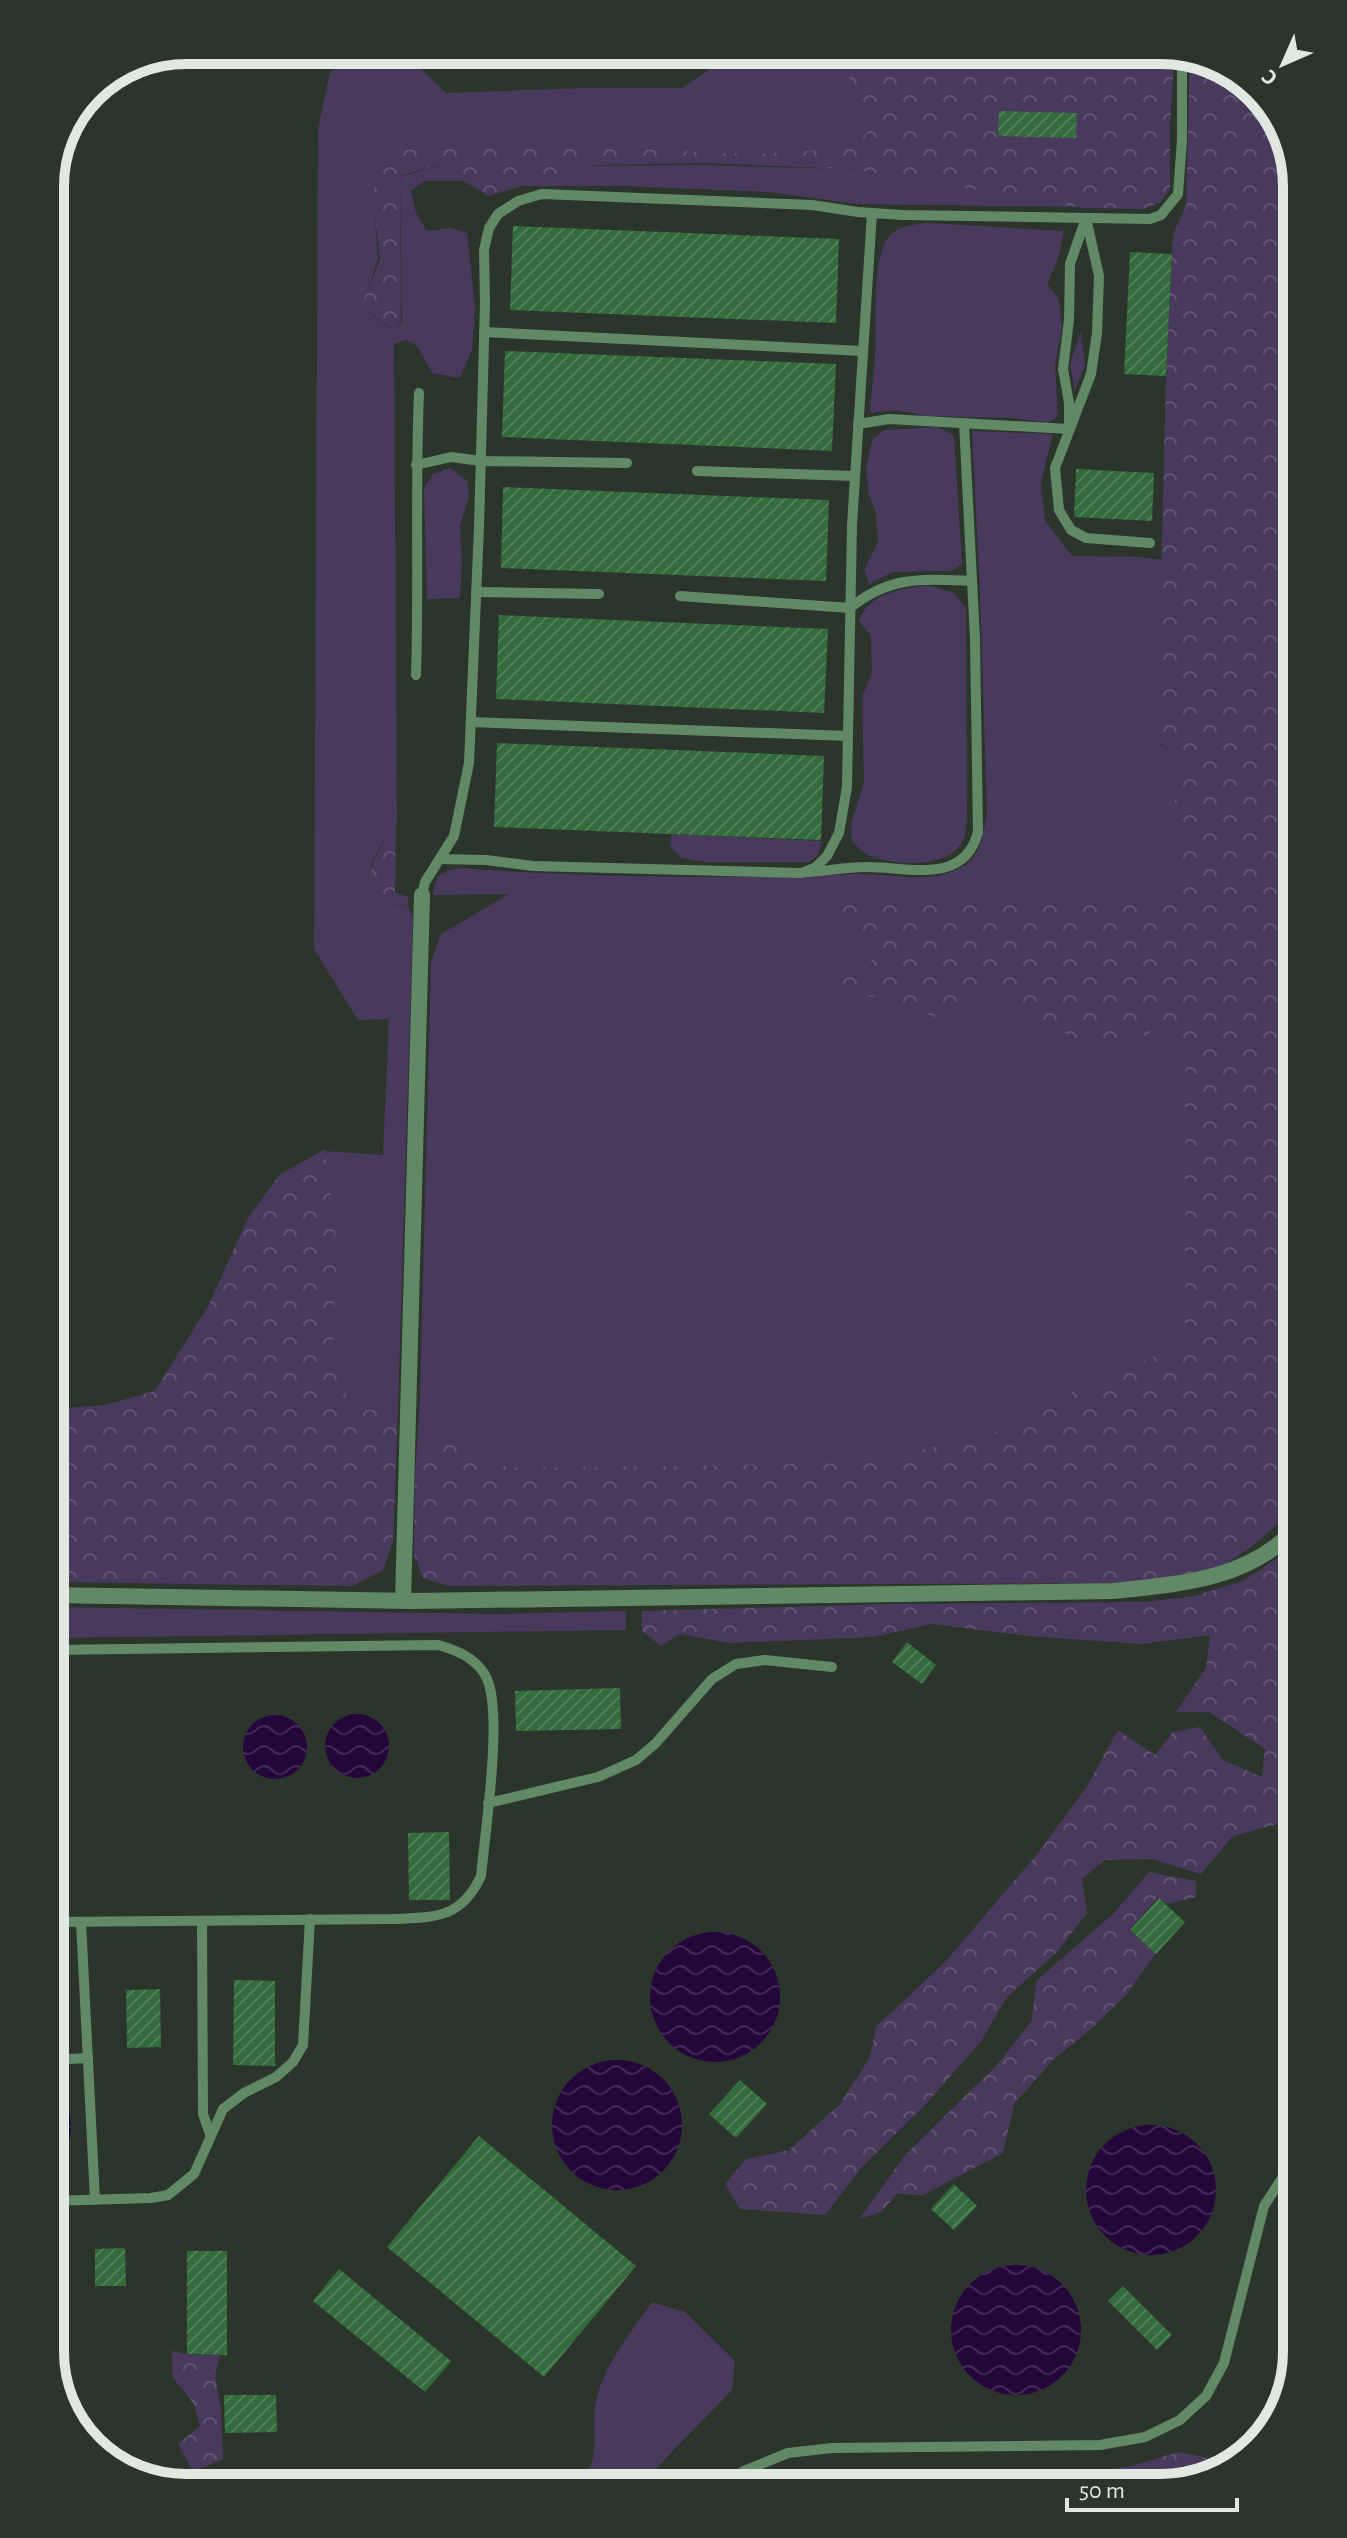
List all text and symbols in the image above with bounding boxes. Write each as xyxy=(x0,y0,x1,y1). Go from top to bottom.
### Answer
north arrow xyxy=(1243,24,1323,104)
text: С xyxy=(1257,65,1282,90)
scale bar xyxy=(1067,2462,1237,2512)
text: 50 m xyxy=(1079,2479,1125,2503)

